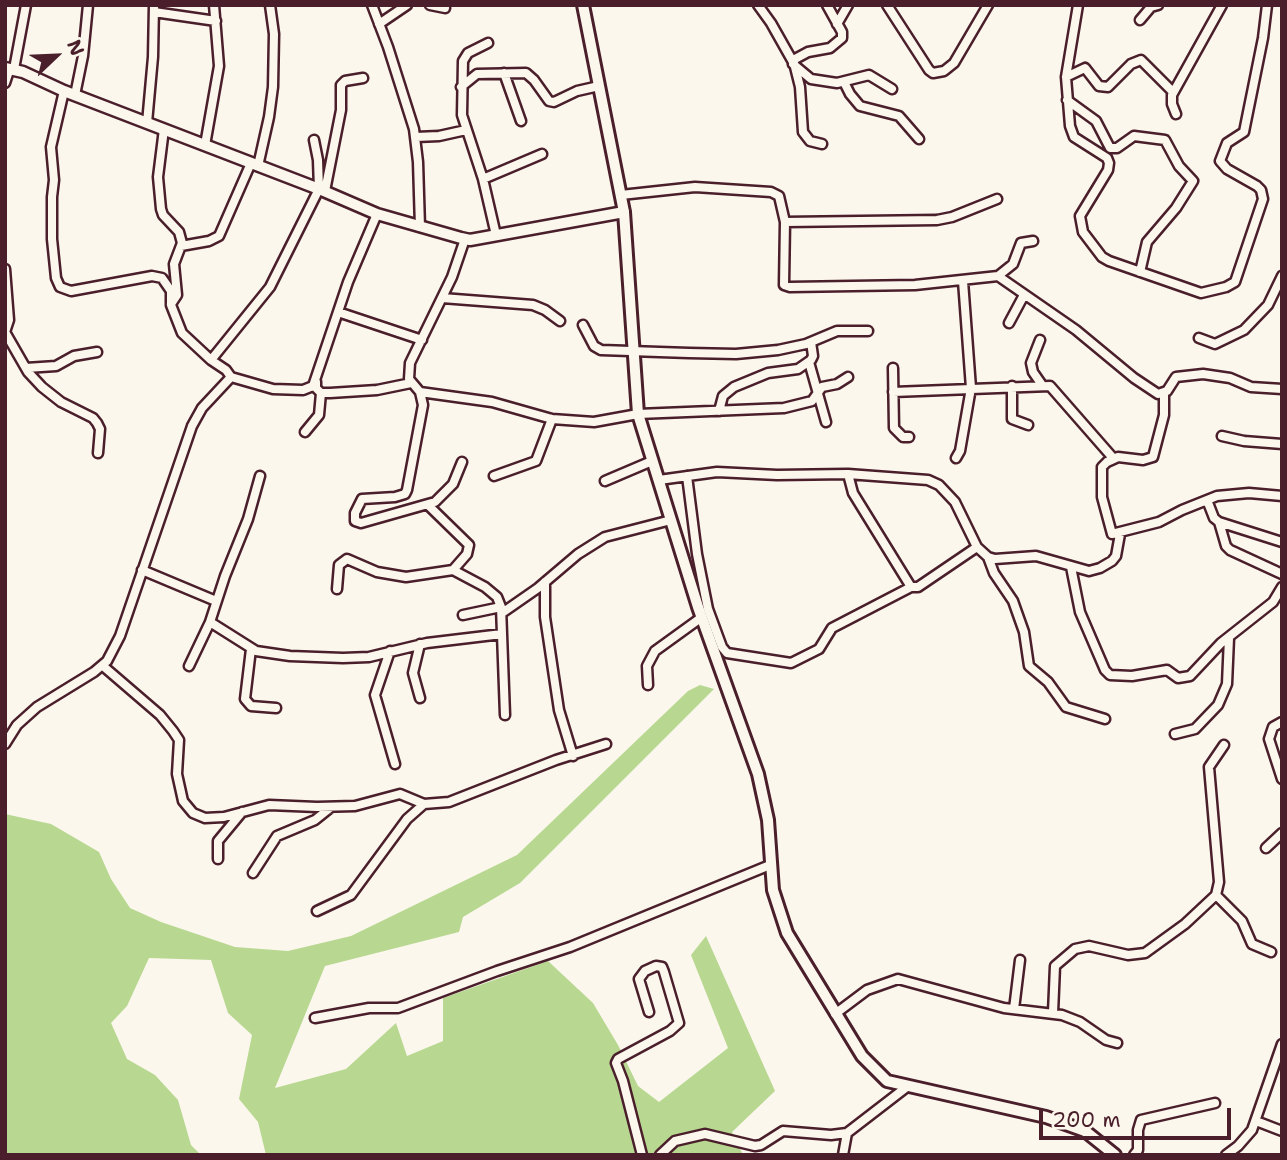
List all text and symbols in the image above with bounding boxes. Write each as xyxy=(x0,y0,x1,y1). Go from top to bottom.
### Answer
north arrow xyxy=(21,21,91,91)
text: N xyxy=(61,36,90,59)
scale bar xyxy=(1042,1094,1234,1138)
text: 200 m xyxy=(1052,1106,1121,1134)

